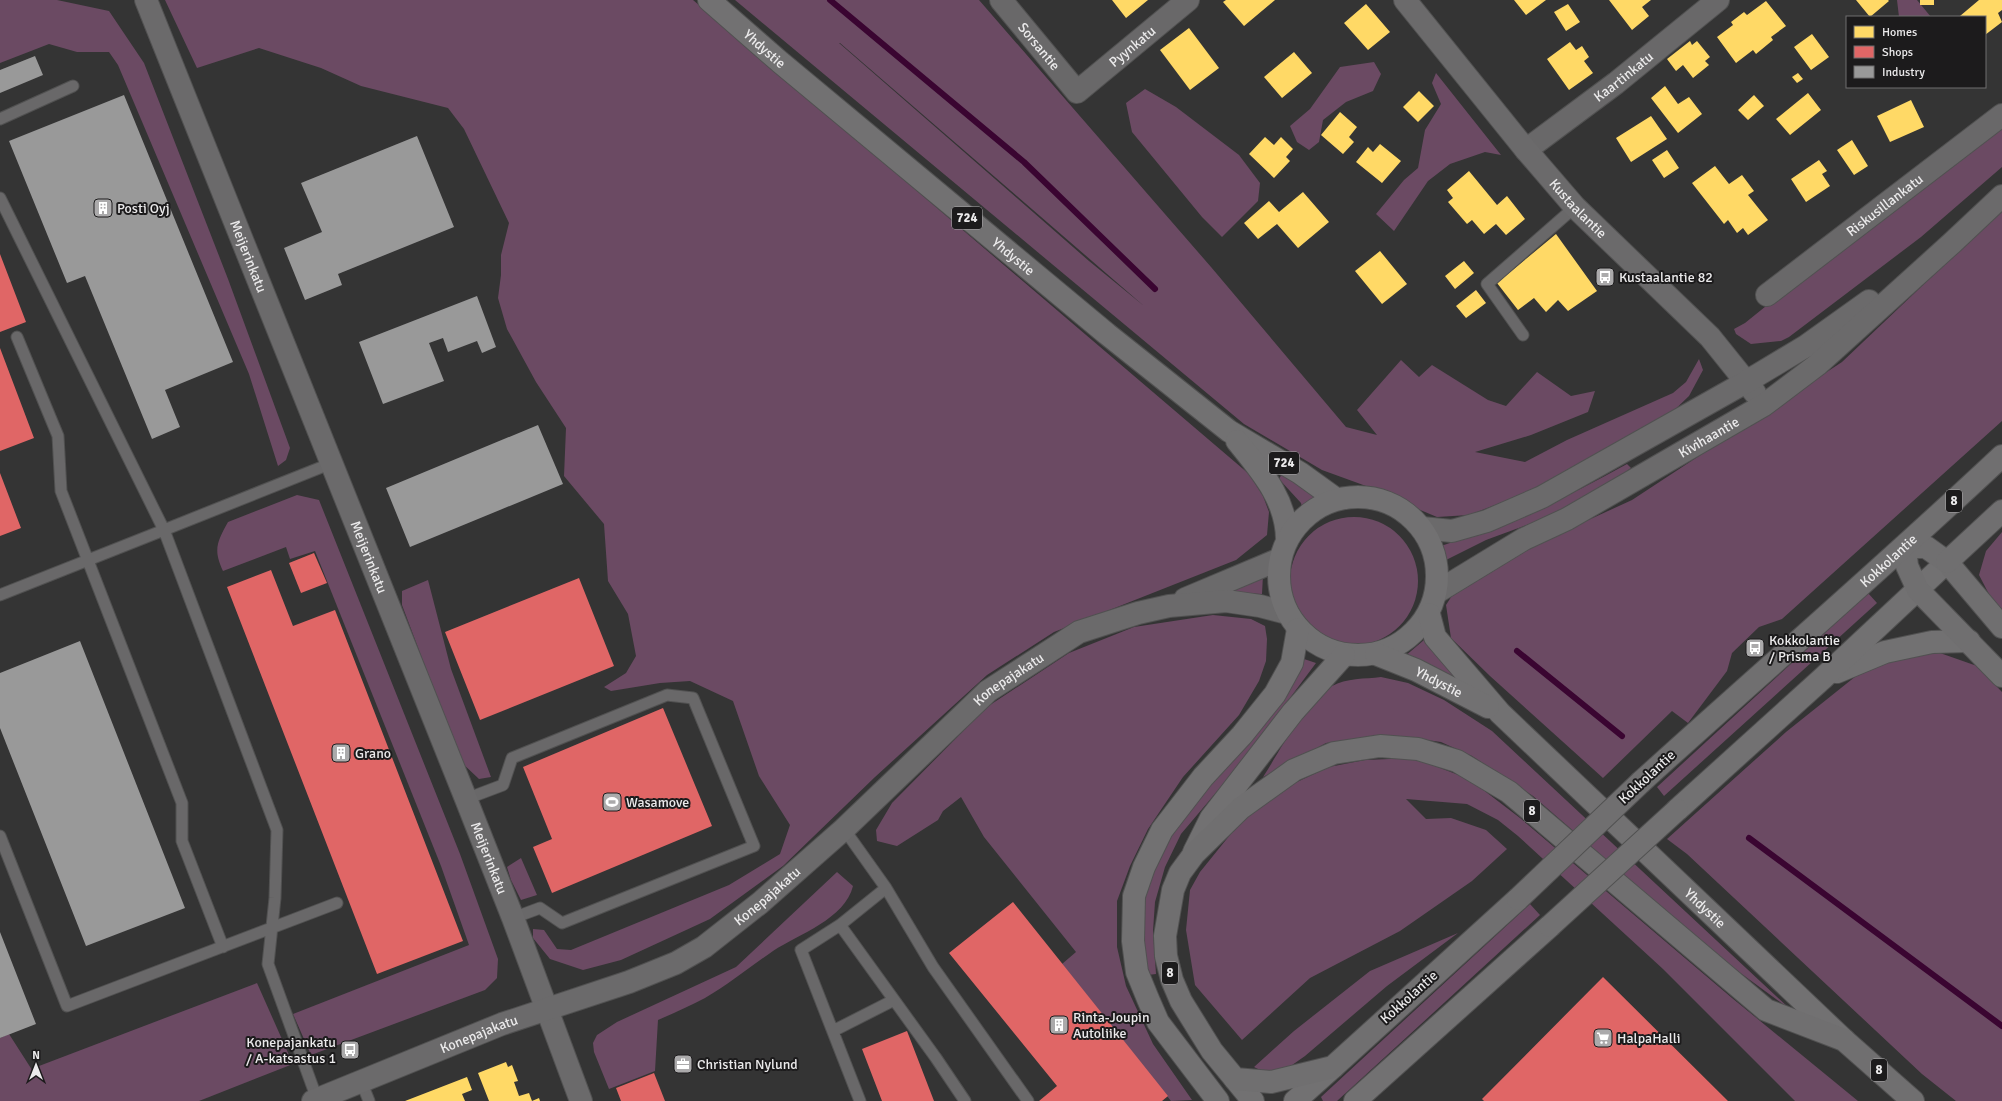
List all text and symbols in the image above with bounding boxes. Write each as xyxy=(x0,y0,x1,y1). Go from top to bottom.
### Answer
legend xyxy=(1846,16,1986,88)
street label: Sorsantie xyxy=(1015,19,1064,74)
street label: Pyynkatu xyxy=(1105,22,1159,70)
text: Homes xyxy=(1882,25,1917,40)
street label: Yhdystie xyxy=(740,26,789,72)
text: Shops xyxy=(1882,45,1913,60)
street label: Kaartinkatu xyxy=(1590,48,1657,105)
text: Industry xyxy=(1882,65,1925,80)
street label: Riskusillankatu xyxy=(1843,170,1926,240)
street label: Kustaalantie xyxy=(1546,175,1610,242)
building icon: Posti Oyj xyxy=(92,197,114,219)
place label: Posti Oyj xyxy=(117,200,170,217)
road number: 724 xyxy=(952,207,982,229)
street label: Meijerinkatu xyxy=(227,218,271,295)
street label: Yhdystie xyxy=(989,234,1038,279)
bus stop icon: Kustaalantie 82 xyxy=(1594,266,1616,288)
place label: Kustaalantie 82 xyxy=(1619,269,1713,286)
street label: Kivihaantie xyxy=(1675,413,1742,461)
road number: 724 xyxy=(1269,452,1299,474)
road number: 8 xyxy=(1946,490,1962,512)
street label: Meijerinkatu xyxy=(347,518,391,596)
street label: Kokkolantie xyxy=(1856,530,1920,591)
place label: Kokkolantie / Prisma B xyxy=(1769,632,1840,665)
bus stop icon: Kokkolantie / Prisma B xyxy=(1744,637,1766,659)
street label: Konepajakatu xyxy=(969,649,1047,709)
street label: Yhdystie xyxy=(1413,663,1465,701)
building icon: Grano xyxy=(330,742,352,764)
place label: Grano xyxy=(355,745,391,762)
street label: Kokkolantie xyxy=(1615,747,1679,807)
sports icon: Wasamove xyxy=(601,791,623,813)
place label: Wasamove xyxy=(626,794,689,811)
road number: 8 xyxy=(1524,800,1540,822)
street label: Meijerinkatu xyxy=(467,819,511,897)
street label: Konepajakatu xyxy=(730,863,804,929)
street label: Yhdystie xyxy=(1681,885,1729,932)
road number: 8 xyxy=(1162,962,1178,984)
street label: Kokkolantie xyxy=(1377,967,1441,1027)
place label: Rinta-Joupin Autoliike xyxy=(1073,1009,1150,1042)
street label: Konepajakatu xyxy=(438,1011,520,1057)
building icon: Rinta-Joupin Autoliike xyxy=(1048,1014,1070,1036)
supermarket icon: HalpaHalli xyxy=(1592,1027,1614,1049)
place label: HalpaHalli xyxy=(1617,1030,1681,1047)
place label: Konepajankatu / A-katsastus 1 xyxy=(246,1034,336,1067)
bus stop icon: Konepajankatu / A-katsastus 1 xyxy=(339,1039,361,1061)
north arrow xyxy=(16,1045,56,1085)
text: N xyxy=(32,1049,40,1062)
office icon: Christian Nylund xyxy=(672,1053,694,1075)
place label: Christian Nylund xyxy=(697,1056,798,1073)
road number: 8 xyxy=(1871,1059,1887,1081)

